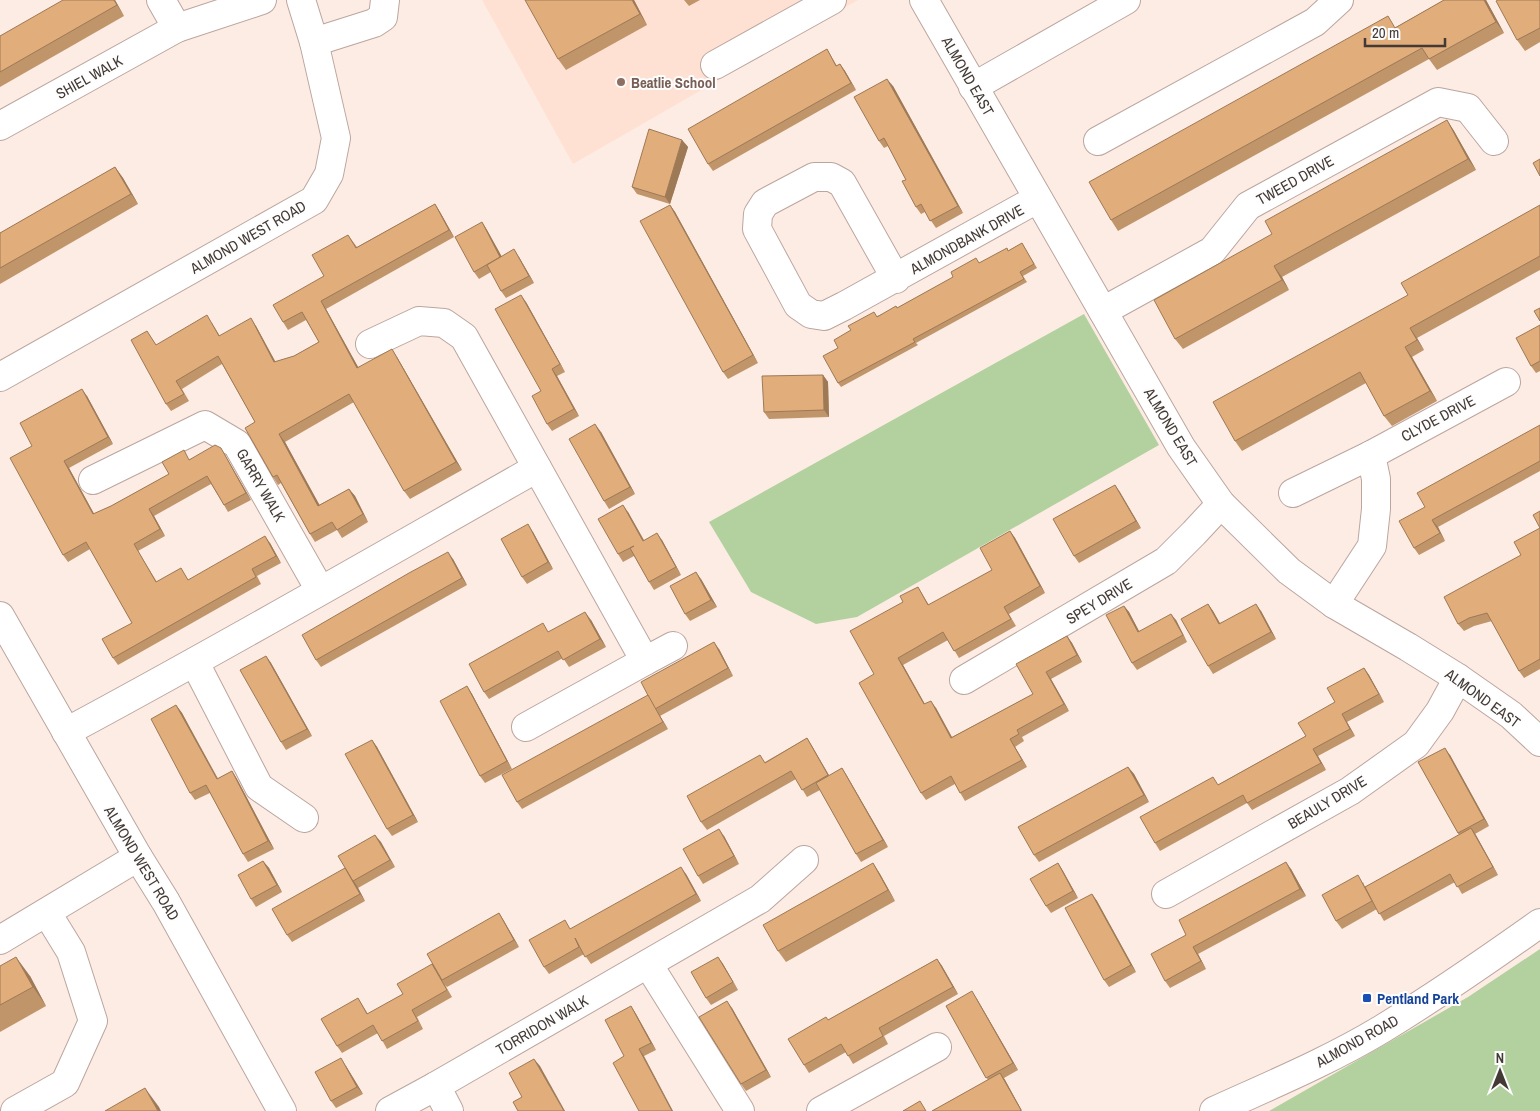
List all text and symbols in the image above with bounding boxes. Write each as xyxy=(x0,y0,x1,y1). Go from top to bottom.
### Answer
scale bar xyxy=(1365,15,1445,47)
text: 20 m xyxy=(1372,22,1399,43)
street label: ALMOND EAST xyxy=(936,32,999,120)
street label: SHIEL WALK xyxy=(52,50,127,104)
place label: Beatlie School xyxy=(631,72,716,93)
marker: Beatlie School xyxy=(615,76,627,88)
street label: TWEED DRIVE xyxy=(1253,150,1337,210)
street label: ALMOND WEST ROAD xyxy=(185,195,310,279)
street label: ALMONDBANK DRIVE xyxy=(905,199,1028,279)
street label: ALMOND EAST xyxy=(1139,383,1203,471)
street label: CLYDE DRIVE xyxy=(1397,390,1479,446)
street label: GARRY WALK xyxy=(232,445,291,526)
street label: SPEY DRIVE xyxy=(1062,573,1136,629)
street label: ALMOND EAST xyxy=(1440,663,1525,733)
street label: BEAULY DRIVE xyxy=(1284,770,1370,834)
street label: ALMOND WEST ROAD xyxy=(99,801,185,924)
place label: Pentland Park xyxy=(1377,988,1459,1009)
street label: TORRIDON WALK xyxy=(492,990,593,1060)
marker: Pentland Park xyxy=(1361,992,1373,1004)
street label: ALMOND ROAD xyxy=(1311,1010,1402,1073)
north arrow xyxy=(1475,1046,1525,1096)
text: N xyxy=(1496,1049,1504,1067)

